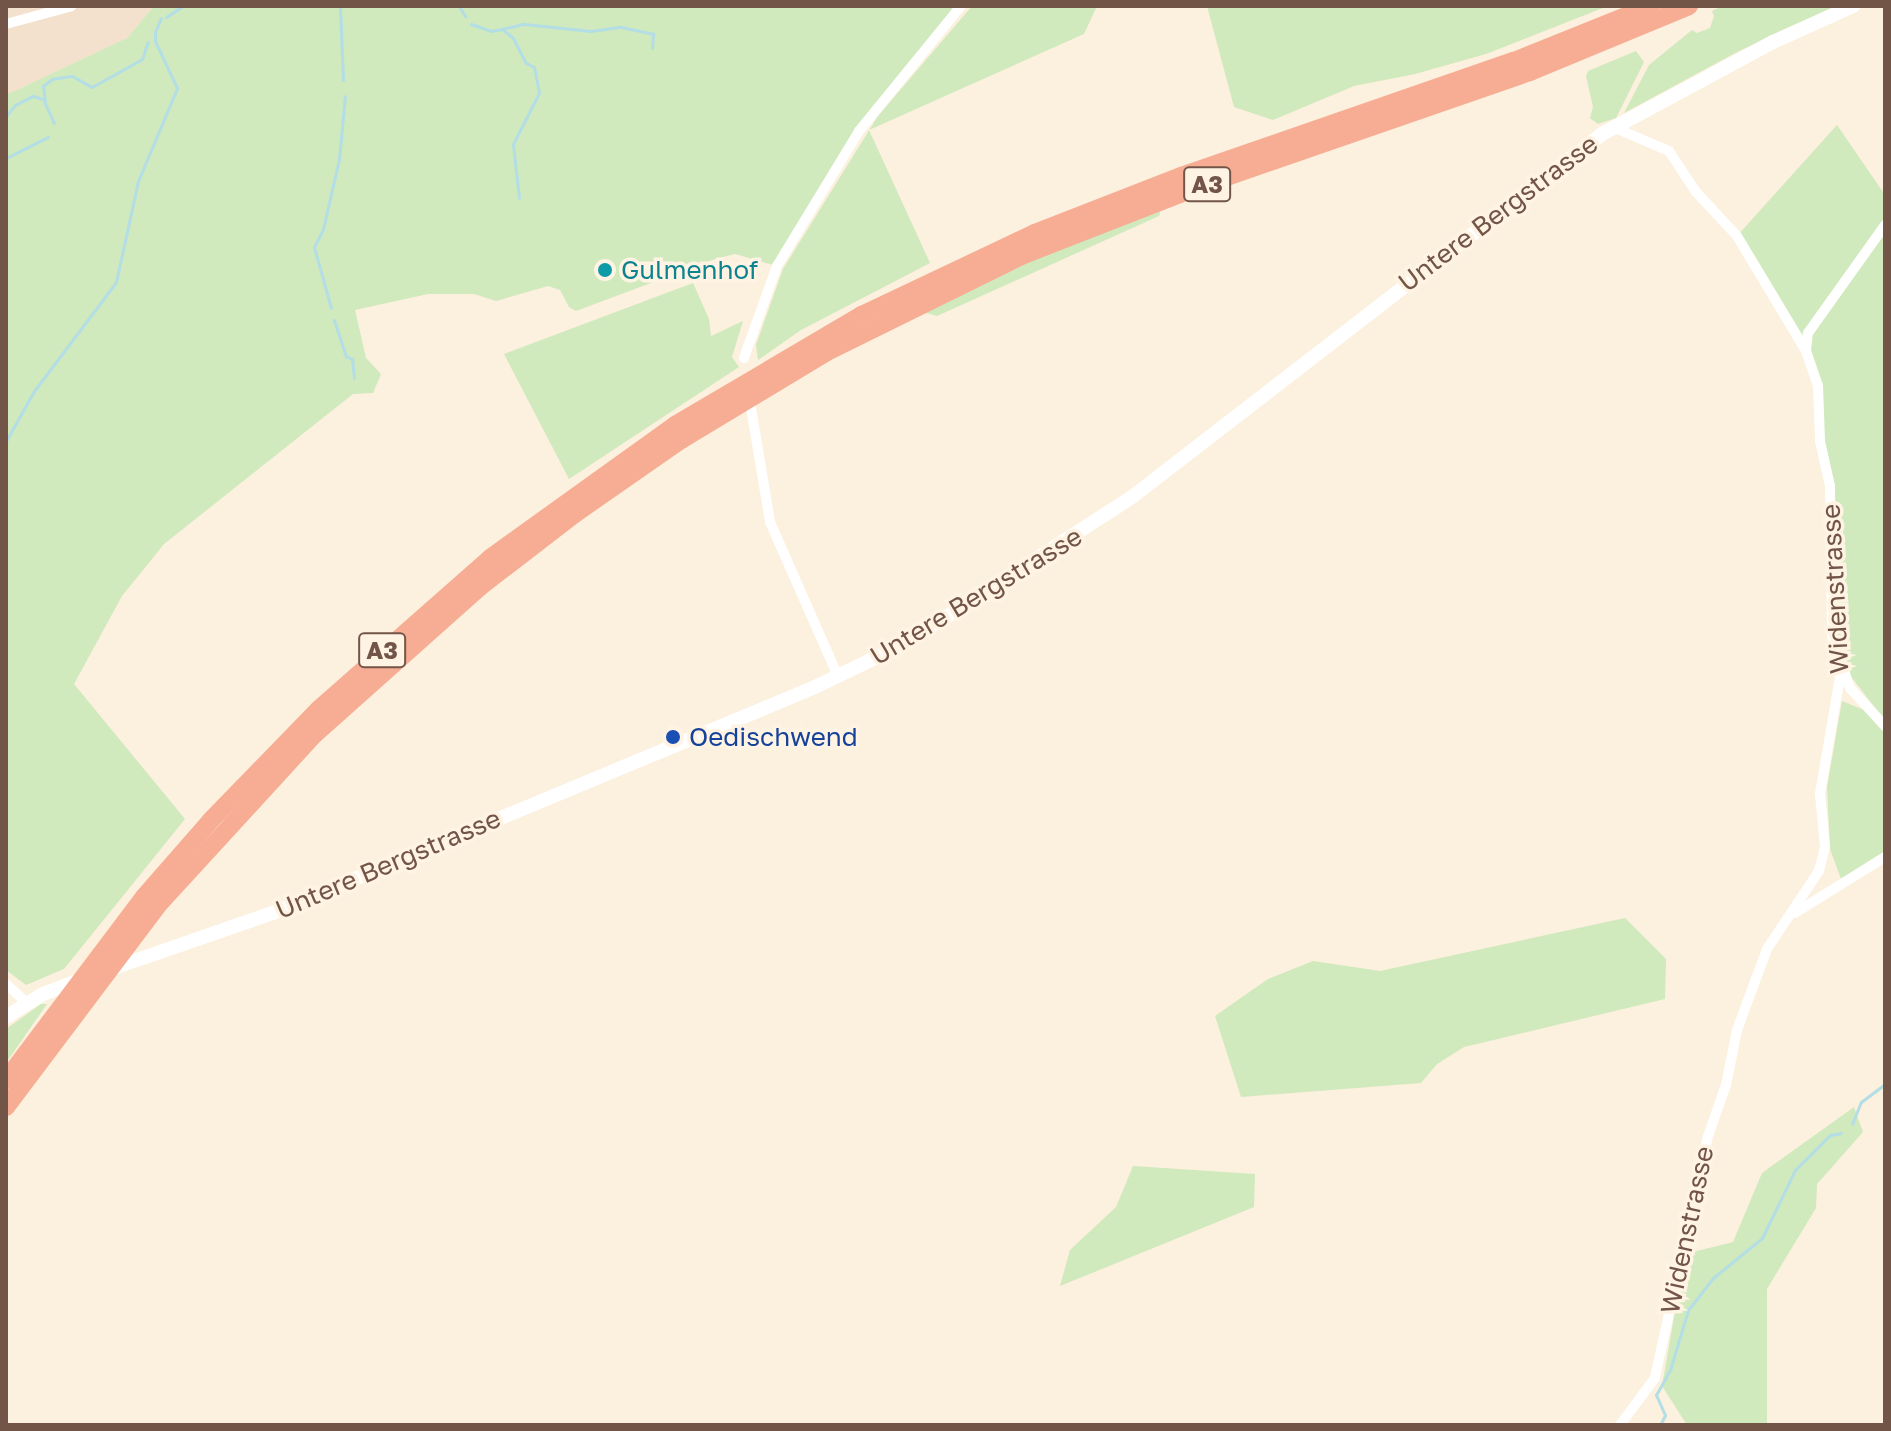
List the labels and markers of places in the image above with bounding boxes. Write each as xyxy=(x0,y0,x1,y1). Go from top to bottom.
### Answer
place label: Gulmenhof xyxy=(621,254,758,286)
marker: Gulmenhof xyxy=(596,261,614,279)
place label: Oedischwend xyxy=(689,721,858,753)
marker: Oedischwend xyxy=(664,728,682,746)

